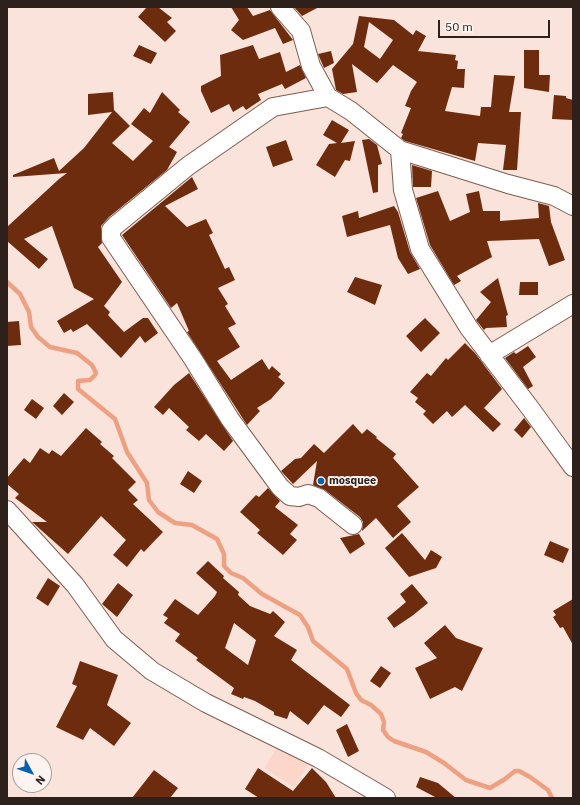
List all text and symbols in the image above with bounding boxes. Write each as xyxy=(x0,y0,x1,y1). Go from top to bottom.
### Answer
scale bar xyxy=(440,12,552,38)
text: 50 m xyxy=(445,19,473,34)
place label: mosquee xyxy=(329,474,376,488)
marker: mosquee xyxy=(316,476,326,486)
north arrow xyxy=(12,753,52,793)
text: N xyxy=(33,773,48,788)

